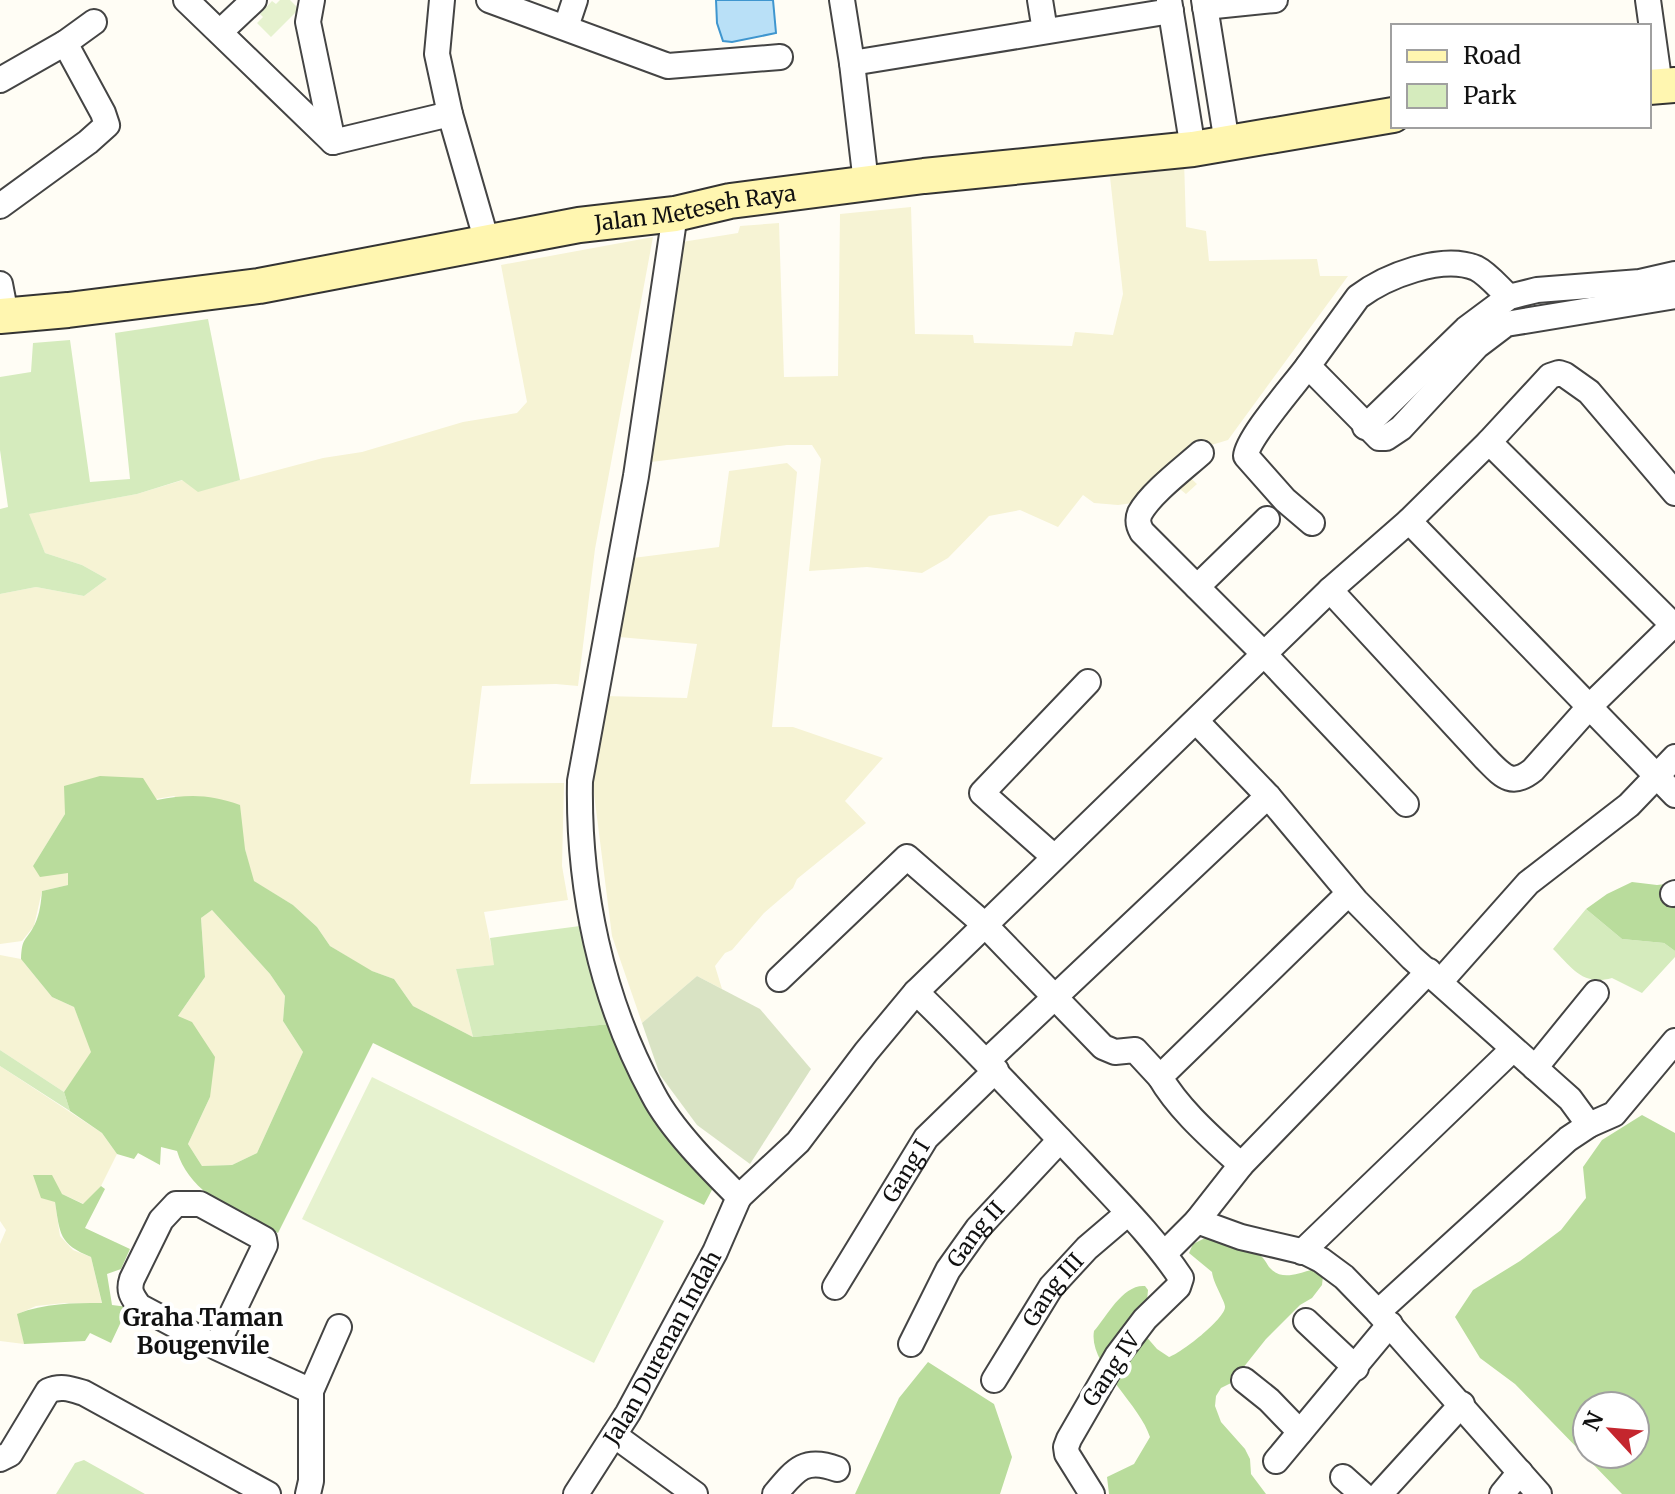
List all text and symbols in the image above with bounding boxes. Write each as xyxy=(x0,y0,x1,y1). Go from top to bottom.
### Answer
legend xyxy=(1391,24,1651,128)
text: Road xyxy=(1463,40,1521,71)
text: Park xyxy=(1463,80,1517,111)
street label: Jalan Meteseh Raya xyxy=(592,179,798,237)
street label: Gang I xyxy=(876,1134,936,1208)
street label: Gang II xyxy=(941,1195,1010,1273)
street label: Jalan Durenan Indah xyxy=(597,1245,727,1451)
street label: Gang III xyxy=(1016,1247,1089,1332)
district label: Graha Taman Bougenvile xyxy=(123,1302,283,1361)
street label: Gang IV xyxy=(1076,1325,1147,1412)
north arrow xyxy=(1571,1390,1651,1470)
text: N xyxy=(1577,1407,1610,1435)

